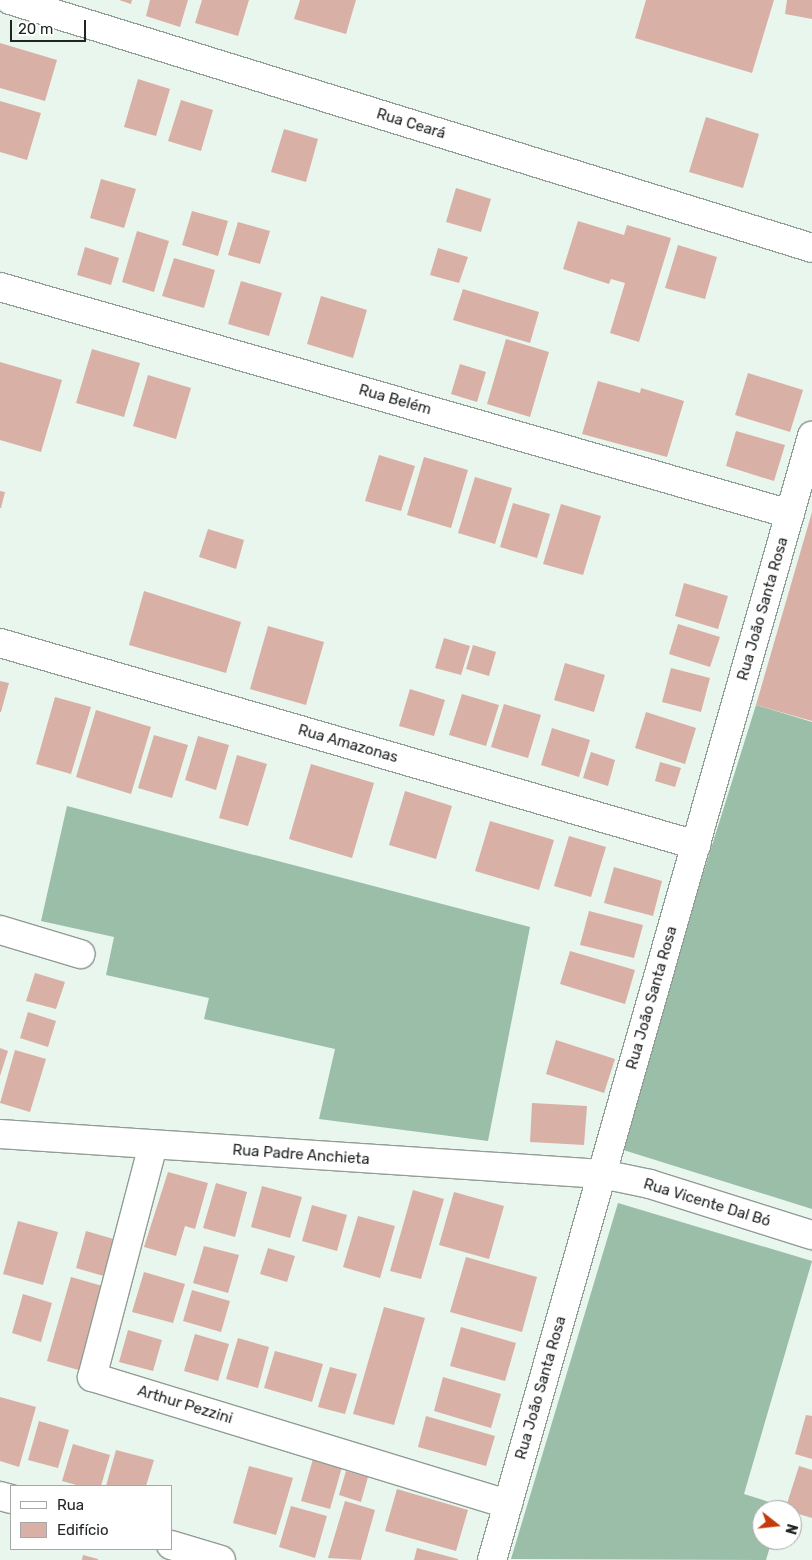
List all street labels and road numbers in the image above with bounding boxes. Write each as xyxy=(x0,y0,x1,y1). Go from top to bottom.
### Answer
street label: Rua Ceará xyxy=(374,105,448,143)
street label: Rua Belém xyxy=(357,381,433,419)
street label: Rua João Santa Rosa xyxy=(734,535,792,683)
street label: Rua Amazonas xyxy=(296,721,400,767)
street label: Rua João Santa Rosa xyxy=(623,924,681,1072)
street label: Rua Padre Anchieta xyxy=(232,1141,370,1169)
street label: Rua Vicente Dal Bó xyxy=(641,1175,773,1231)
street label: Rua João Santa Rosa xyxy=(512,1314,570,1462)
street label: Arthur Pezzini xyxy=(135,1382,235,1428)

